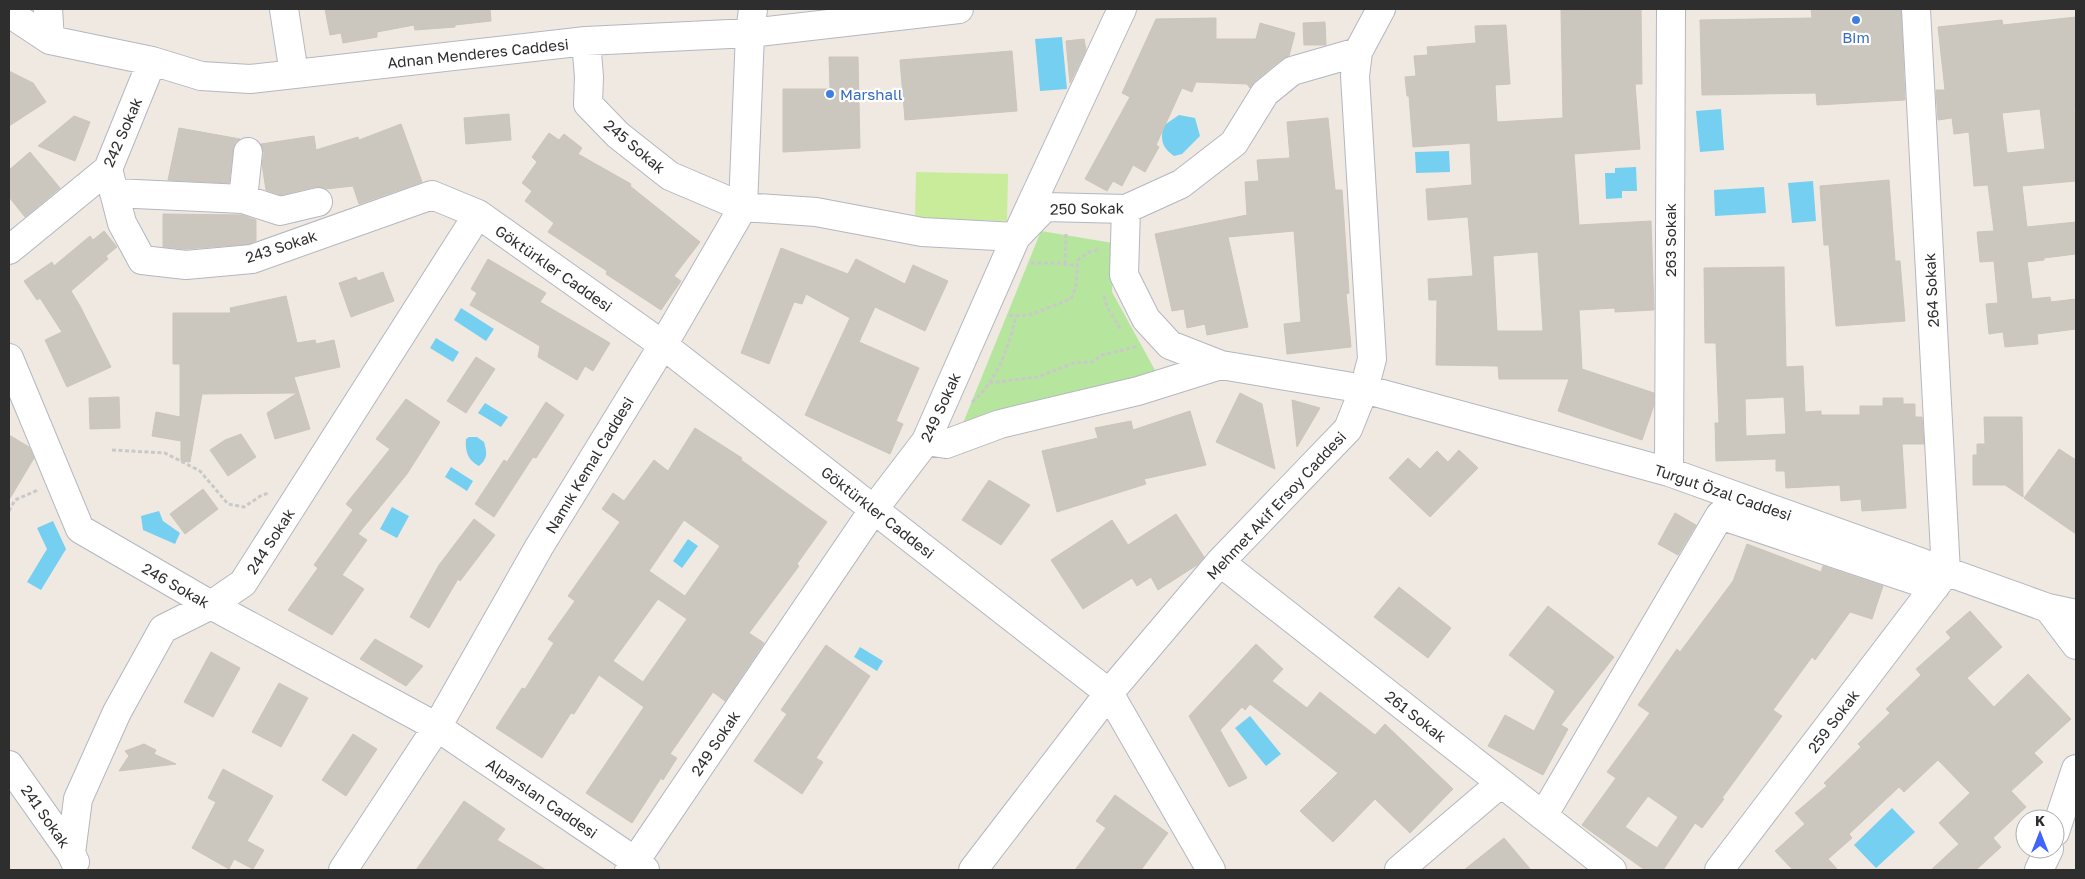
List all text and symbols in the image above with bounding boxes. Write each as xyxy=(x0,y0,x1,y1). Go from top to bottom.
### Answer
marker: Bim xyxy=(1850,14,1862,26)
place label: Bim xyxy=(1842,28,1870,46)
street label: Adnan Menderes Caddesi xyxy=(386,35,570,71)
place label: Marshall xyxy=(840,85,903,103)
marker: Marshall xyxy=(824,88,836,100)
street label: 242 Sokak xyxy=(99,94,146,170)
street label: 245 Sokak xyxy=(601,115,670,177)
street label: 250 Sokak xyxy=(1050,198,1125,218)
street label: 263 Sokak xyxy=(1661,202,1679,277)
street label: Göktürkler Caddesi xyxy=(492,221,616,315)
street label: 243 Sokak xyxy=(243,226,320,266)
street label: 264 Sokak xyxy=(1920,252,1942,328)
street label: 249 Sokak xyxy=(916,369,964,445)
street label: Namık Kemal Caddesi xyxy=(541,393,637,537)
street label: Mehmet Akif Ersoy Caddesi xyxy=(1203,427,1349,583)
street label: Turgut Özal Caddesi xyxy=(1652,460,1794,524)
street label: Göktürkler Caddesi xyxy=(818,462,938,562)
street label: 244 Sokak xyxy=(242,504,298,577)
street label: 246 Sokak xyxy=(139,559,213,612)
street label: 259 Sokak xyxy=(1804,686,1863,756)
street label: 261 Sokak xyxy=(1382,687,1451,746)
street label: 249 Sokak xyxy=(687,707,744,779)
street label: Alparslan Caddesi xyxy=(483,754,601,842)
street label: 241 Sokak xyxy=(18,781,75,851)
north arrow xyxy=(2015,809,2065,859)
text: K xyxy=(2035,812,2045,829)

